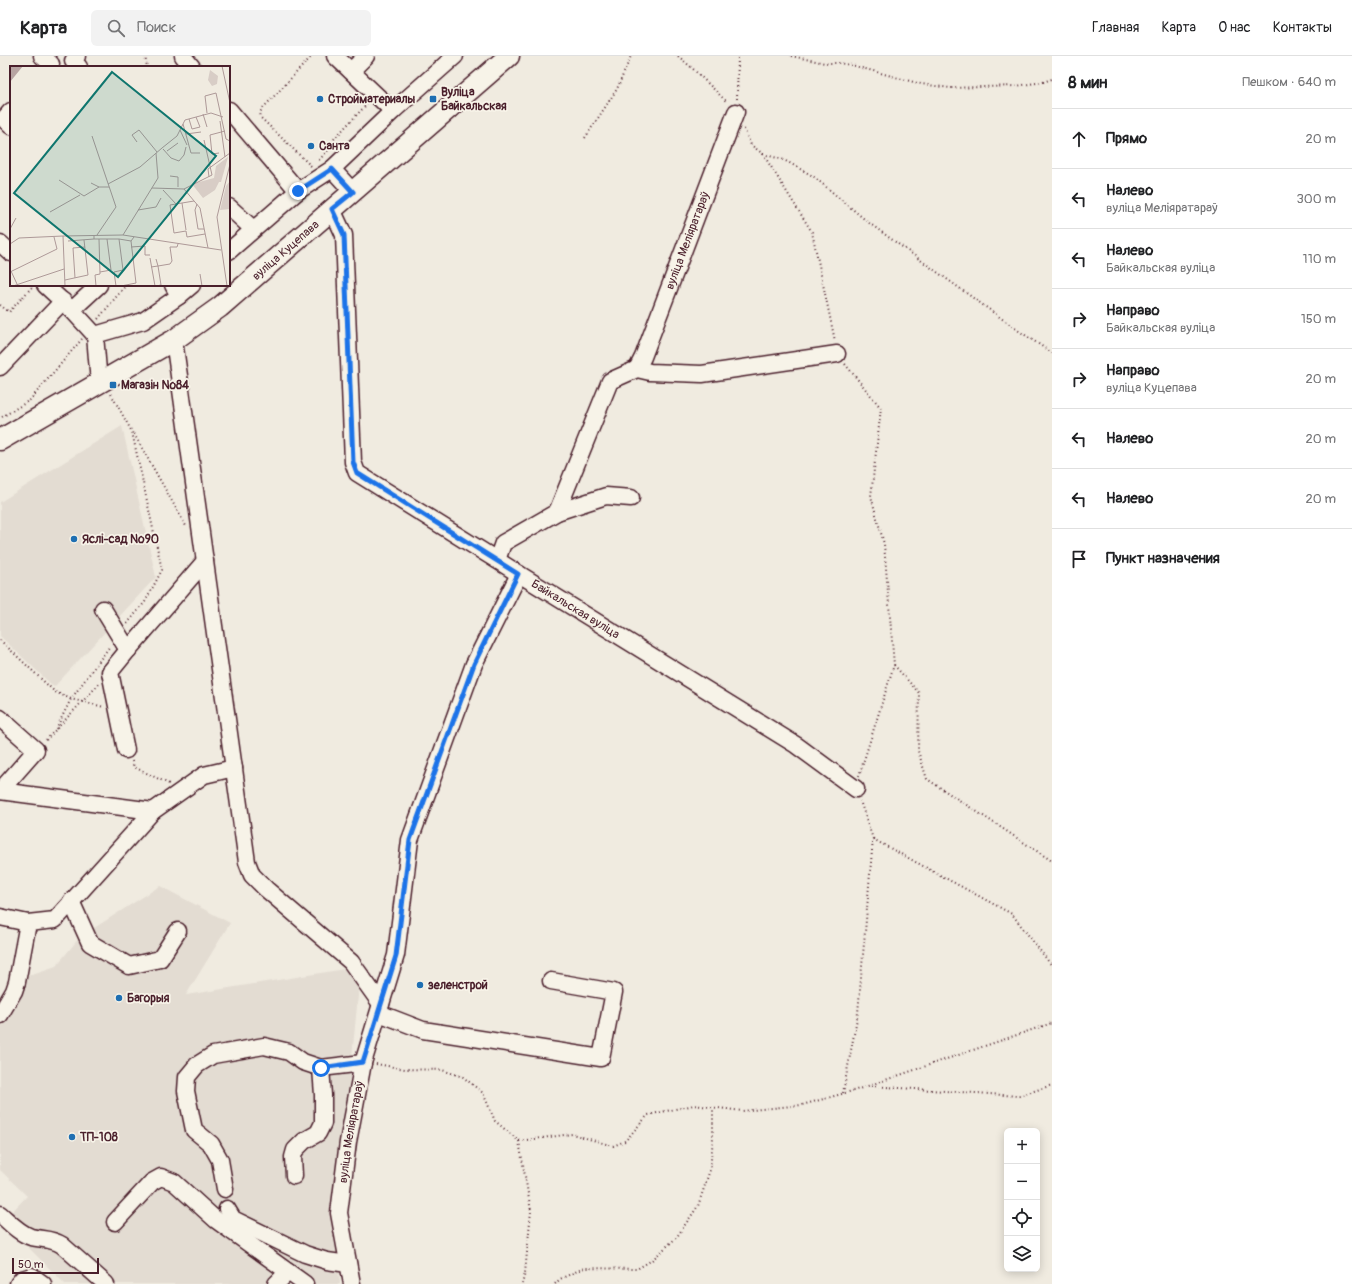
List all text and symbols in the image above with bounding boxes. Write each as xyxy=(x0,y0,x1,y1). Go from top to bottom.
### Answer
search box xyxy=(91,10,371,46)
text: Карта xyxy=(20,16,67,40)
icon: search xyxy=(105,17,127,39)
text: Поиск xyxy=(137,18,176,37)
text: Главная xyxy=(1092,19,1139,36)
text: Карта xyxy=(1161,19,1196,36)
text: О нас xyxy=(1218,19,1251,36)
text: Контакты xyxy=(1273,19,1332,36)
inset map xyxy=(10,66,230,286)
text: 8 мин xyxy=(1068,72,1108,93)
text: Пешком · 640 m xyxy=(1242,74,1336,90)
place label: Вуліца Байкальская xyxy=(441,85,507,114)
place label: Стройматериалы xyxy=(328,92,416,107)
marker: Стройматериалы xyxy=(315,94,325,104)
marker: Вуліца Байкальская xyxy=(428,94,438,104)
icon: ahead xyxy=(1068,128,1090,150)
text: Прямо xyxy=(1106,129,1147,148)
text: 20 m xyxy=(1305,131,1336,147)
place label: Санта xyxy=(319,139,350,154)
marker: Санта xyxy=(306,141,316,151)
text: Налево xyxy=(1106,181,1153,200)
route end xyxy=(289,182,307,200)
icon: left xyxy=(1068,188,1090,210)
street label: вуліца Меліяратараў xyxy=(662,190,713,292)
text: 300 m xyxy=(1297,191,1336,207)
text: вуліца Меліяратараў xyxy=(1106,200,1218,216)
street label: вуліца Куцепава xyxy=(249,217,323,284)
text: Налево xyxy=(1106,241,1153,260)
icon: left xyxy=(1068,248,1090,270)
text: 110 m xyxy=(1303,251,1336,267)
text: Байкальская вуліца xyxy=(1106,260,1215,276)
text: Направо xyxy=(1106,301,1160,320)
icon: right xyxy=(1068,308,1090,330)
text: 150 m xyxy=(1301,311,1336,327)
text: Байкальская вуліца xyxy=(1106,320,1215,336)
text: Направо xyxy=(1106,361,1160,380)
icon: right xyxy=(1068,368,1090,390)
text: 20 m xyxy=(1305,371,1336,387)
place label: Магазін №84 xyxy=(121,378,189,393)
marker: Магазін №84 xyxy=(108,380,118,390)
text: вуліца Куцепава xyxy=(1106,380,1197,396)
icon: left xyxy=(1068,428,1090,450)
text: Налево xyxy=(1106,429,1153,448)
text: 20 m xyxy=(1305,431,1336,447)
icon: left xyxy=(1068,488,1090,510)
text: Налево xyxy=(1106,489,1153,508)
text: 20 m xyxy=(1305,491,1336,507)
place label: Яслі-сад №90 xyxy=(82,532,159,547)
marker: Яслі-сад №90 xyxy=(69,534,79,544)
icon: arrive xyxy=(1068,548,1090,570)
text: Пункт назначения xyxy=(1106,549,1220,568)
street label: Байкальская вуліца xyxy=(528,576,623,643)
place label: зеленстрой xyxy=(428,978,488,993)
marker: зеленстрой xyxy=(415,980,425,990)
place label: Багорыя xyxy=(127,991,170,1006)
marker: Багорыя xyxy=(114,993,124,1003)
route start xyxy=(312,1059,330,1077)
street label: вуліца Меліяратараў xyxy=(336,1080,367,1184)
map controls xyxy=(1004,1128,1040,1272)
button: + xyxy=(1004,1128,1040,1164)
place label: ТП-108 xyxy=(79,1130,118,1145)
marker: ТП-108 xyxy=(67,1132,77,1142)
button: − xyxy=(1004,1164,1040,1200)
button: locate xyxy=(1004,1200,1040,1236)
button: layers xyxy=(1004,1236,1040,1272)
scale bar xyxy=(12,1256,99,1275)
text: 50 m xyxy=(18,1258,44,1271)

